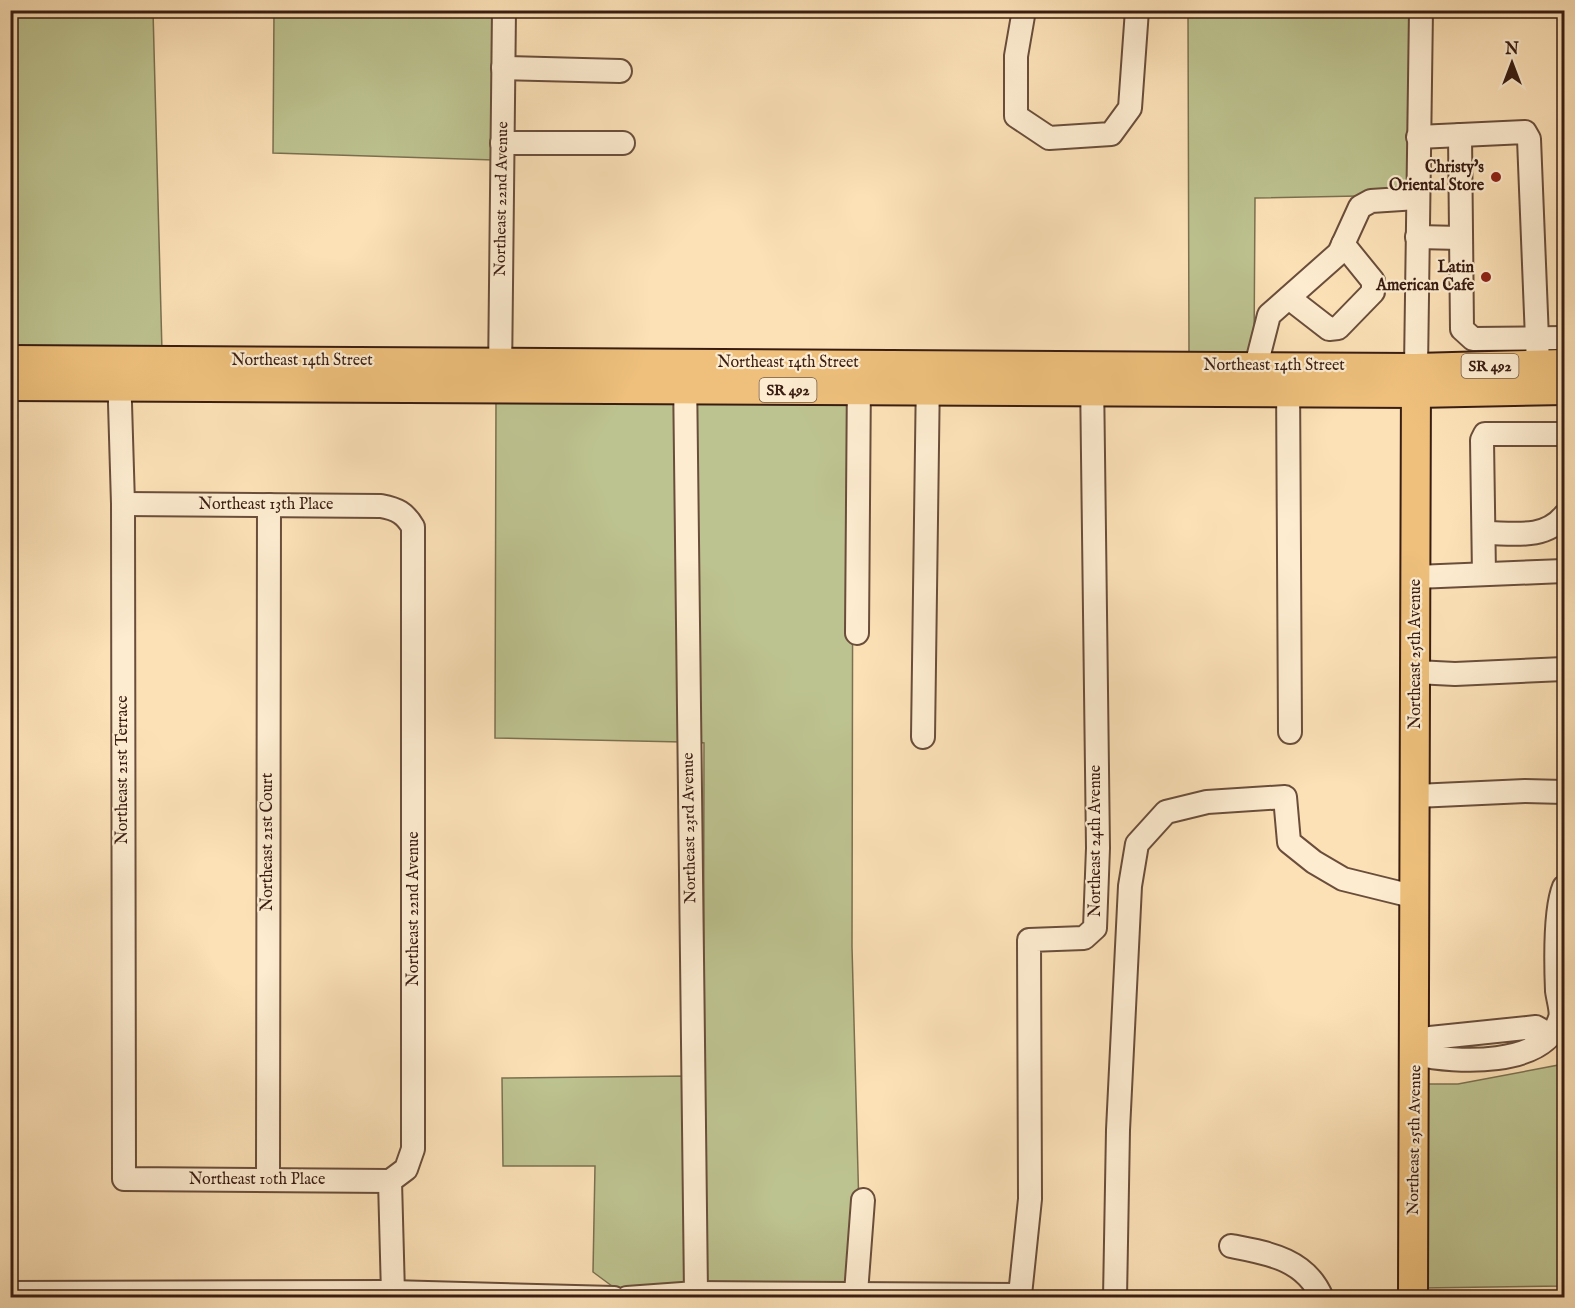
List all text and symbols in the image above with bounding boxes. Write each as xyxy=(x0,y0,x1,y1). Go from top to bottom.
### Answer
north arrow xyxy=(1482,33,1542,93)
text: N xyxy=(1504,40,1519,60)
street label: Northeast 22nd Avenue xyxy=(491,121,513,277)
place label: Christy's Oriental Store xyxy=(1389,158,1485,196)
marker: Christy's Oriental Store xyxy=(1489,170,1503,184)
place label: Latin American Cafe xyxy=(1375,258,1475,296)
marker: Latin American Cafe xyxy=(1479,270,1493,284)
street label: Northeast 14th Street xyxy=(231,351,373,371)
street label: Northeast 14th Street xyxy=(717,353,859,373)
road number: SR 492 xyxy=(1462,354,1518,378)
street label: Northeast 14th Street xyxy=(1203,356,1345,376)
road number: SR 492 xyxy=(760,378,816,402)
street label: Northeast 13th Place xyxy=(199,495,333,515)
street label: Northeast 25th Avenue xyxy=(1406,579,1426,729)
street label: Northeast 21st Terrace xyxy=(113,695,133,845)
street label: Northeast 23rd Avenue xyxy=(679,752,701,904)
street label: Northeast 24th Avenue xyxy=(1086,765,1106,917)
street label: Northeast 21st Court xyxy=(258,772,278,911)
street label: Northeast 22nd Avenue xyxy=(404,831,424,987)
street label: Northeast 25th Avenue xyxy=(1404,1065,1426,1215)
street label: Northeast 10th Place xyxy=(189,1170,325,1190)

